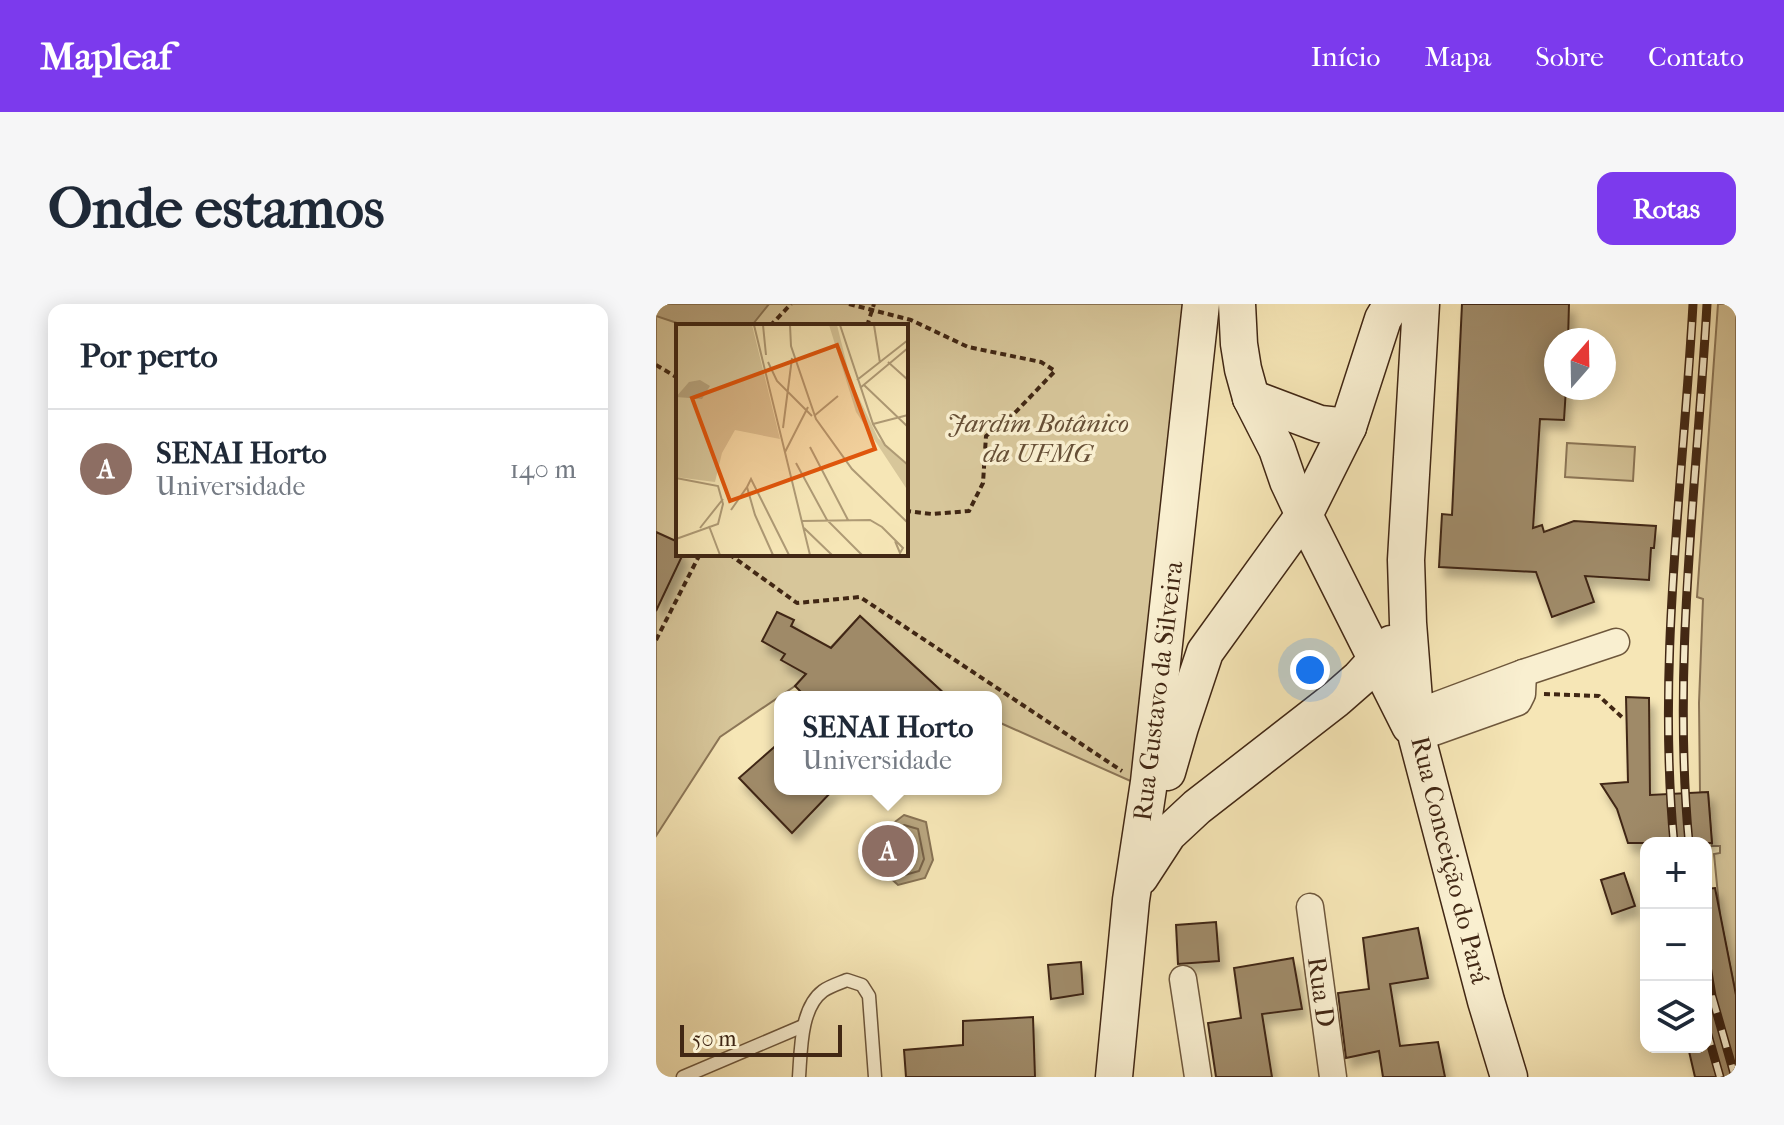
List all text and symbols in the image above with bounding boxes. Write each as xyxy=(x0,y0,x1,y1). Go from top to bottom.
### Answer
text: Mapleaf xyxy=(40,34,172,79)
text: Início xyxy=(1311,40,1381,73)
text: Mapa xyxy=(1425,40,1491,73)
text: Sobre xyxy=(1535,40,1604,73)
text: Contato xyxy=(1648,40,1744,73)
button: Rotas xyxy=(1597,172,1736,245)
text: Onde estamos xyxy=(48,176,384,241)
inset map xyxy=(676,324,908,556)
north arrow xyxy=(1544,328,1616,400)
text: Por perto xyxy=(80,336,218,376)
park label: Jardim Botânico da UFMG xyxy=(947,408,1129,469)
text: SENAI Horto xyxy=(156,436,327,471)
text: A xyxy=(98,454,114,485)
text: 140 m xyxy=(510,454,576,485)
text: Universidade xyxy=(156,471,305,502)
street label: Rua Gustavo da Silveira xyxy=(1127,558,1189,823)
your location xyxy=(1290,650,1330,690)
popup xyxy=(774,691,1002,795)
text: SENAI Horto xyxy=(803,710,973,745)
street label: Rua Conceição do Pará xyxy=(1404,733,1496,988)
text: Universidade xyxy=(803,745,952,776)
pin: A xyxy=(862,821,914,881)
map controls xyxy=(1640,837,1712,1053)
button: + xyxy=(1640,837,1712,909)
button: − xyxy=(1640,909,1712,981)
street label: Rua D xyxy=(1301,955,1341,1029)
button: layers xyxy=(1640,981,1712,1053)
scale bar xyxy=(680,1021,842,1057)
text: 50 m xyxy=(692,1026,737,1052)

